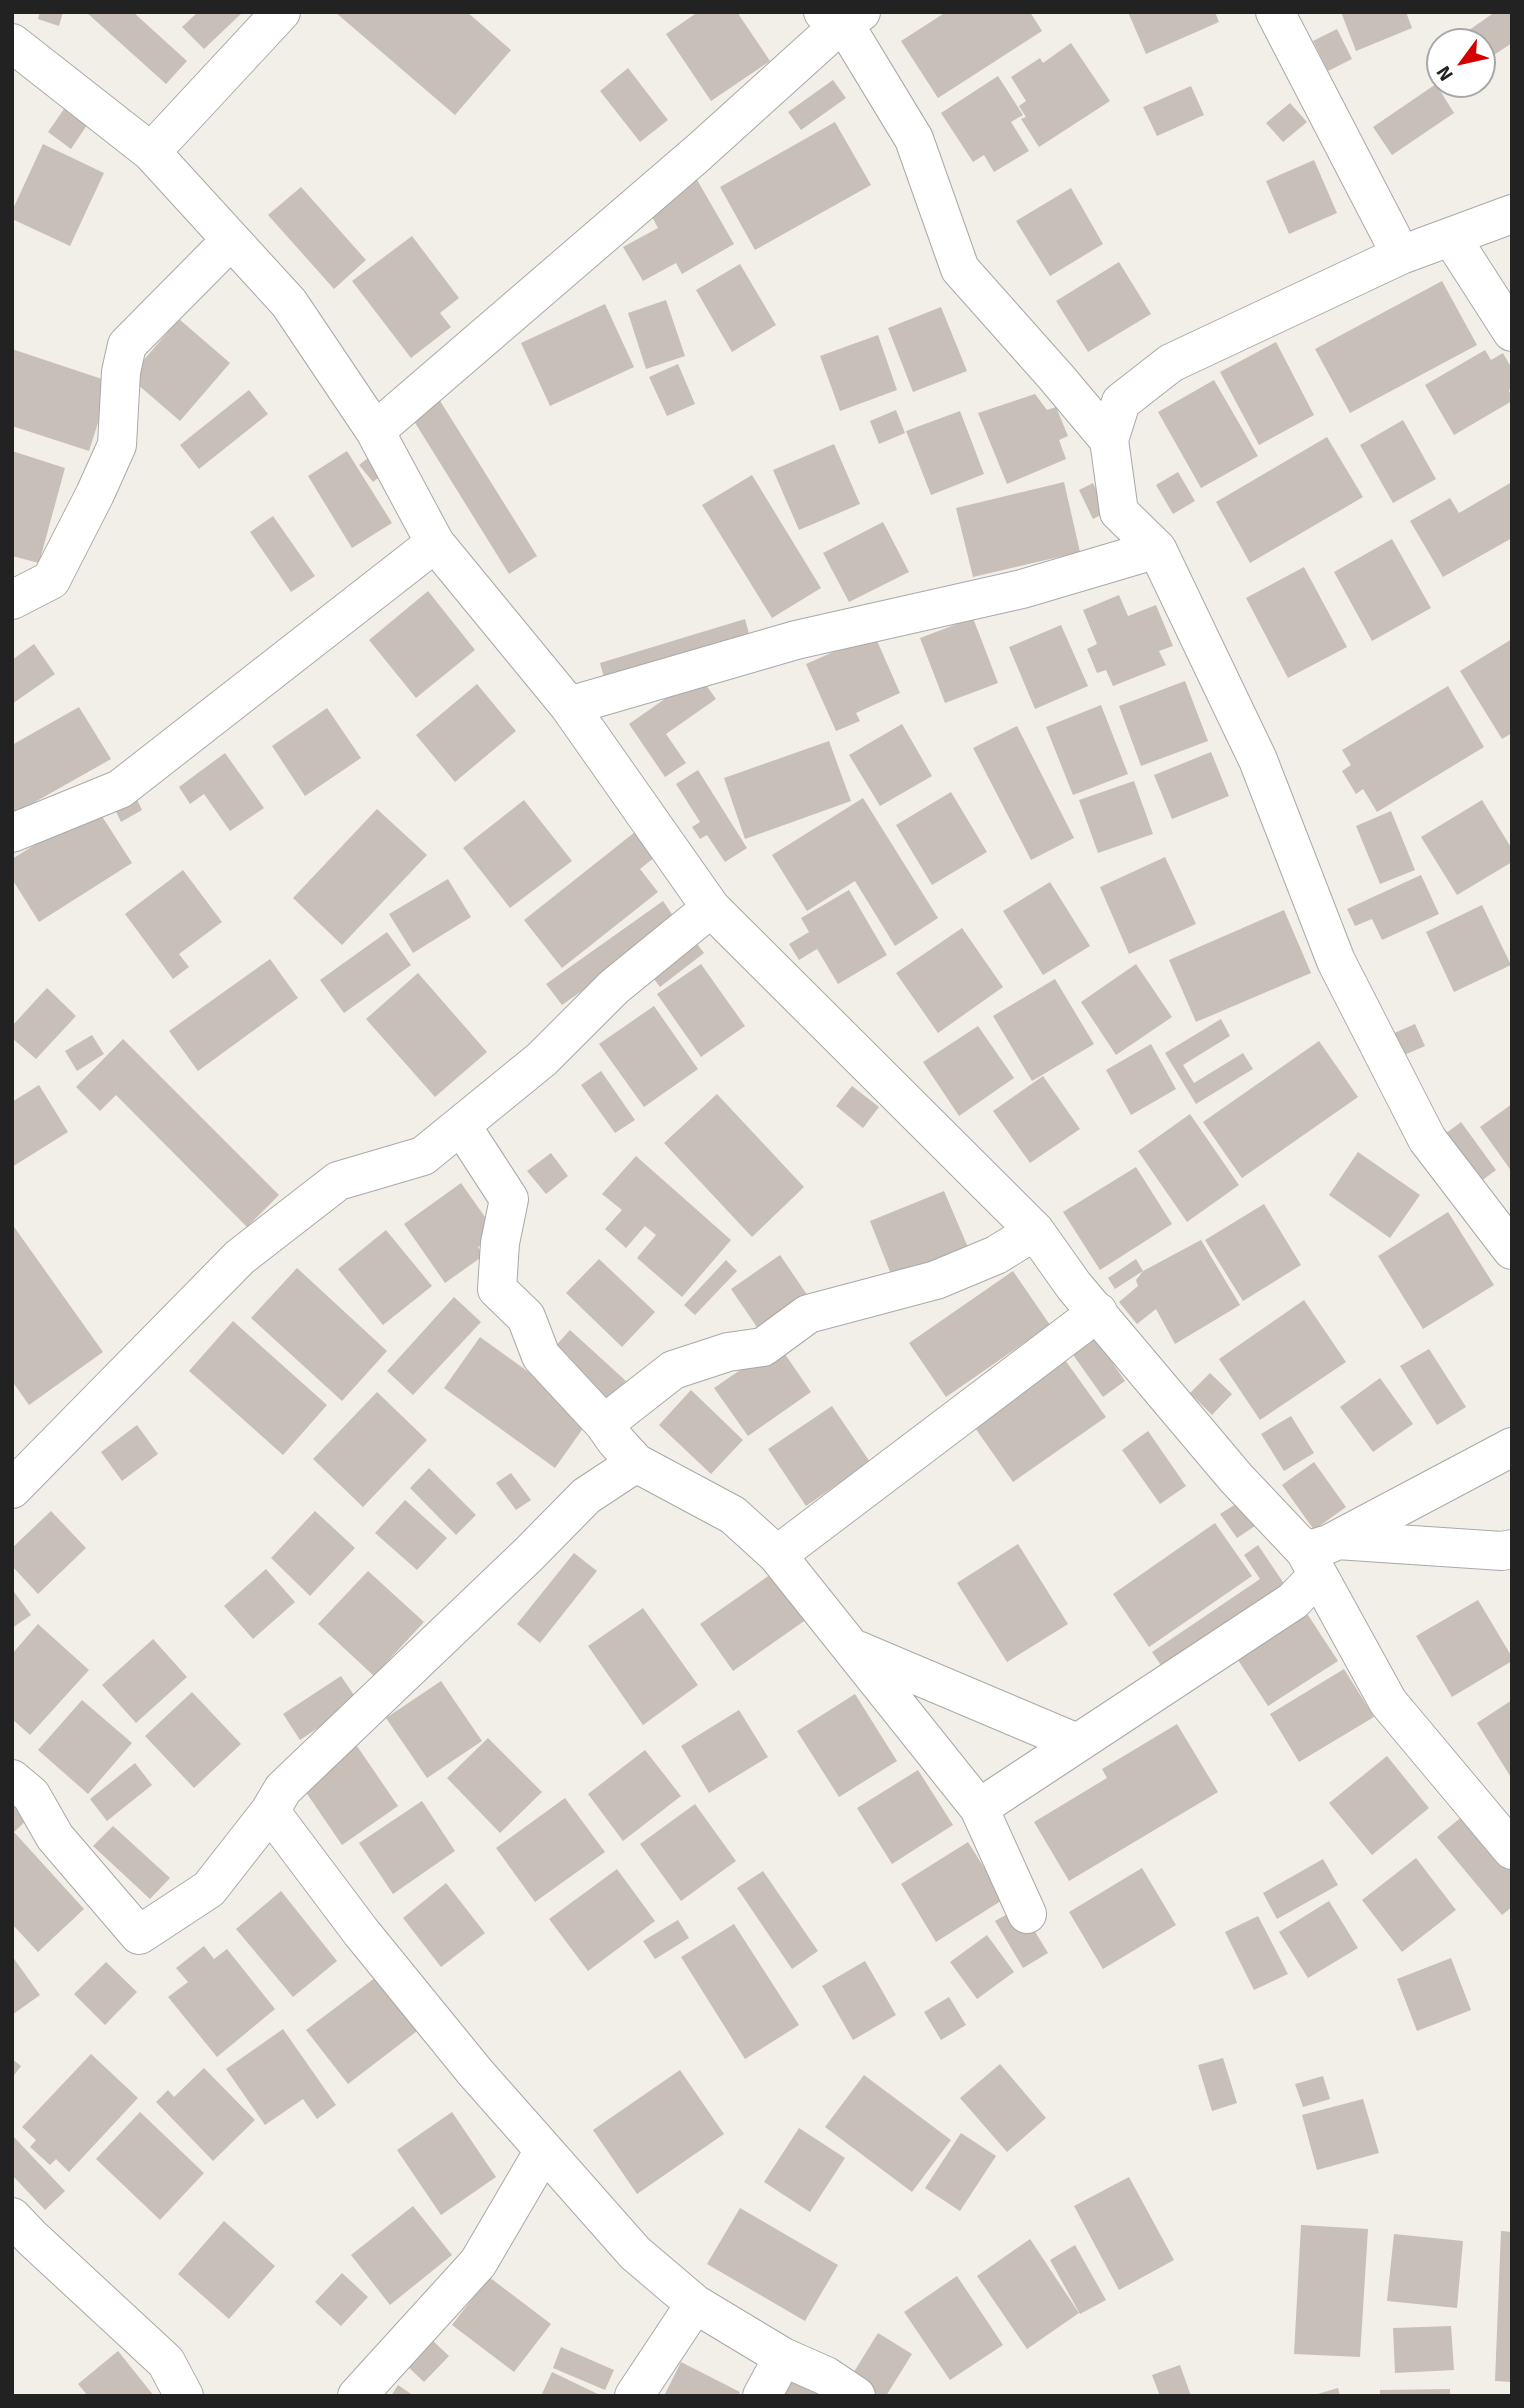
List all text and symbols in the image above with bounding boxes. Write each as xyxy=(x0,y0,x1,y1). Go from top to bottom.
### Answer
north arrow xyxy=(1426,28,1496,98)
text: N xyxy=(1431,61,1459,85)

